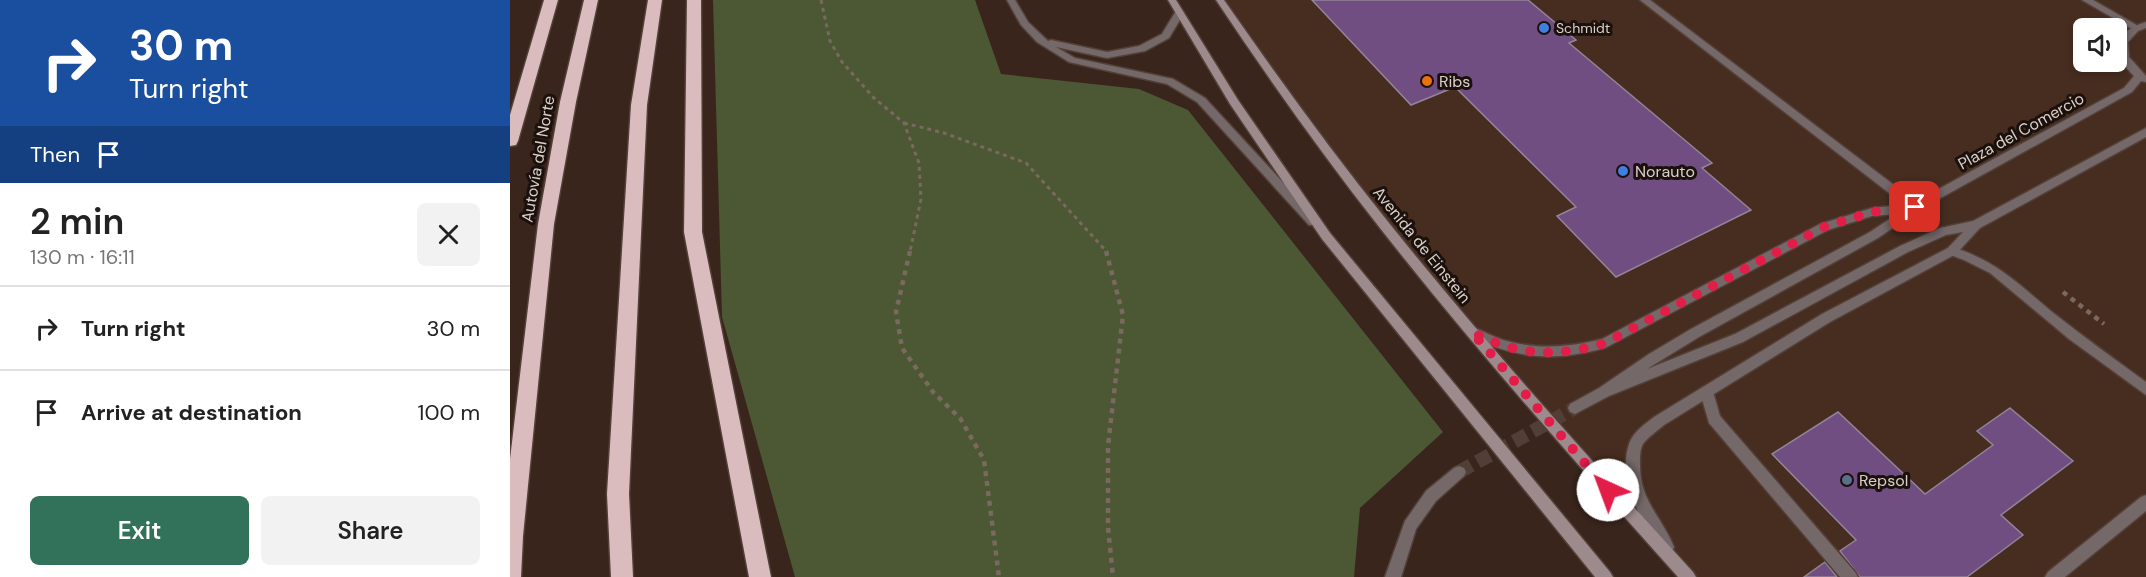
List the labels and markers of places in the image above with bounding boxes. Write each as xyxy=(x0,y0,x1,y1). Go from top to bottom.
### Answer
place label: Schmidt xyxy=(1556,19,1610,37)
marker: Schmidt xyxy=(1537,21,1551,35)
place label: Ribs xyxy=(1439,71,1470,92)
marker: Ribs xyxy=(1420,74,1434,88)
place label: Norauto xyxy=(1635,161,1695,182)
marker: Norauto xyxy=(1616,164,1630,178)
pin xyxy=(1889,181,1940,232)
place label: Repsol xyxy=(1859,470,1908,491)
marker: Repsol xyxy=(1840,473,1854,487)

